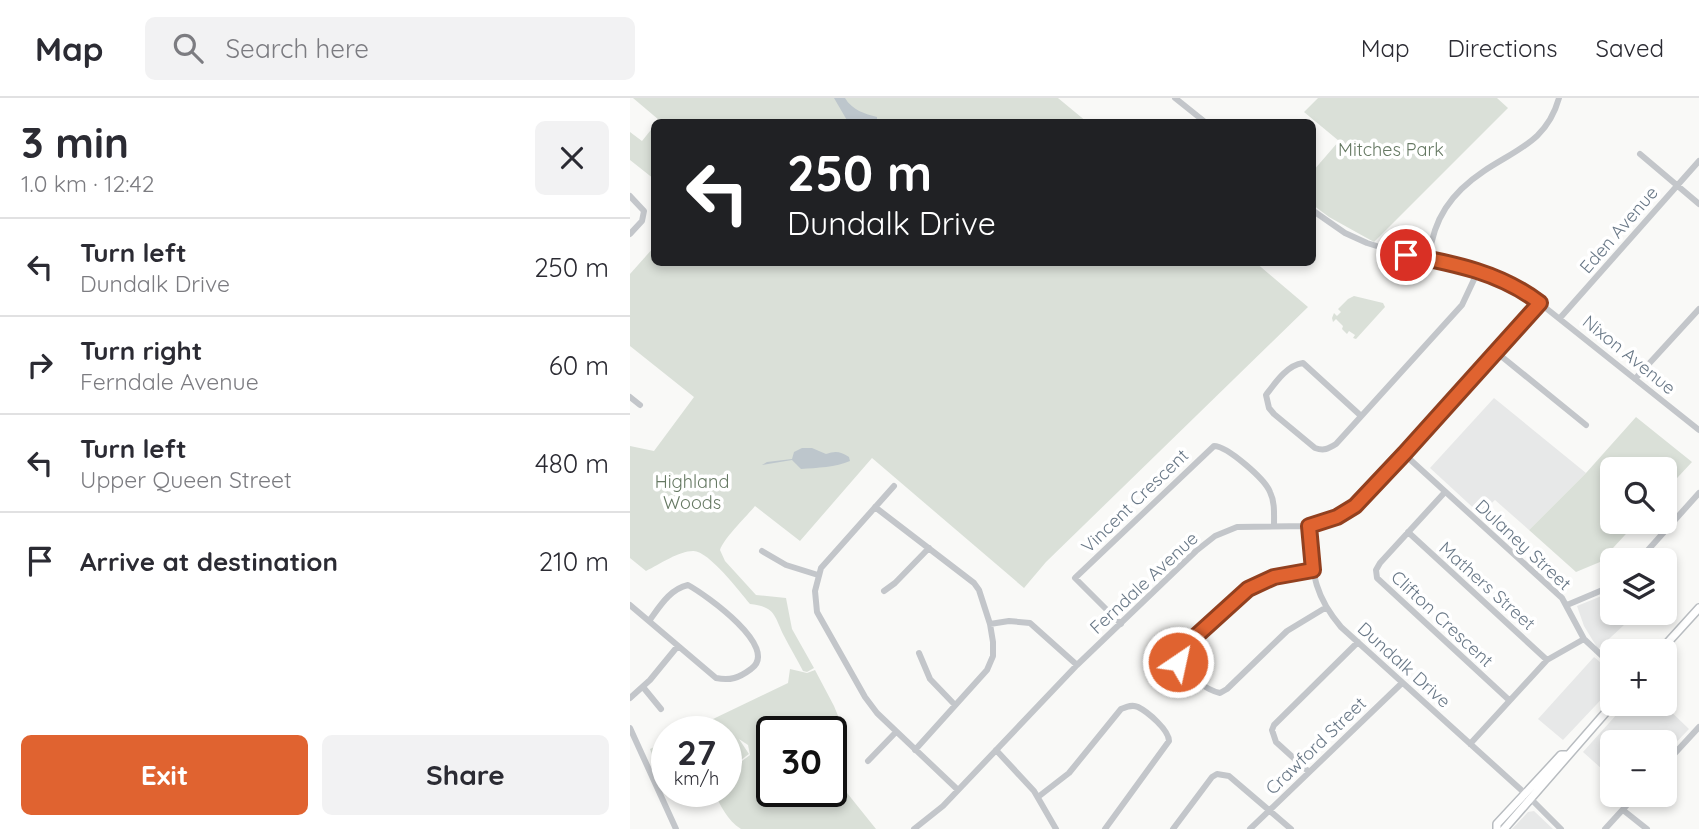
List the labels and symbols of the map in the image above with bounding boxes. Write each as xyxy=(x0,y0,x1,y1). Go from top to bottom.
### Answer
park label: Mitches Park xyxy=(1338,138,1444,161)
street label: Eden Avenue xyxy=(1574,181,1663,278)
pin xyxy=(1376,225,1436,285)
street label: Nixon Avenue xyxy=(1578,310,1681,399)
street label: Vincent Crescent xyxy=(1076,444,1193,558)
park label: Highland Woods xyxy=(655,470,729,514)
street label: Dulaney Street xyxy=(1470,494,1576,595)
street label: Ferndale Avenue xyxy=(1085,527,1203,639)
street label: Mathers Street xyxy=(1434,536,1540,635)
street label: Clifton Crescent xyxy=(1386,565,1498,672)
street label: Dundalk Drive xyxy=(1353,617,1456,712)
position arrow xyxy=(1141,625,1215,699)
street label: Crawford Street xyxy=(1261,692,1371,799)
speed limit sign: 30 xyxy=(756,716,847,807)

